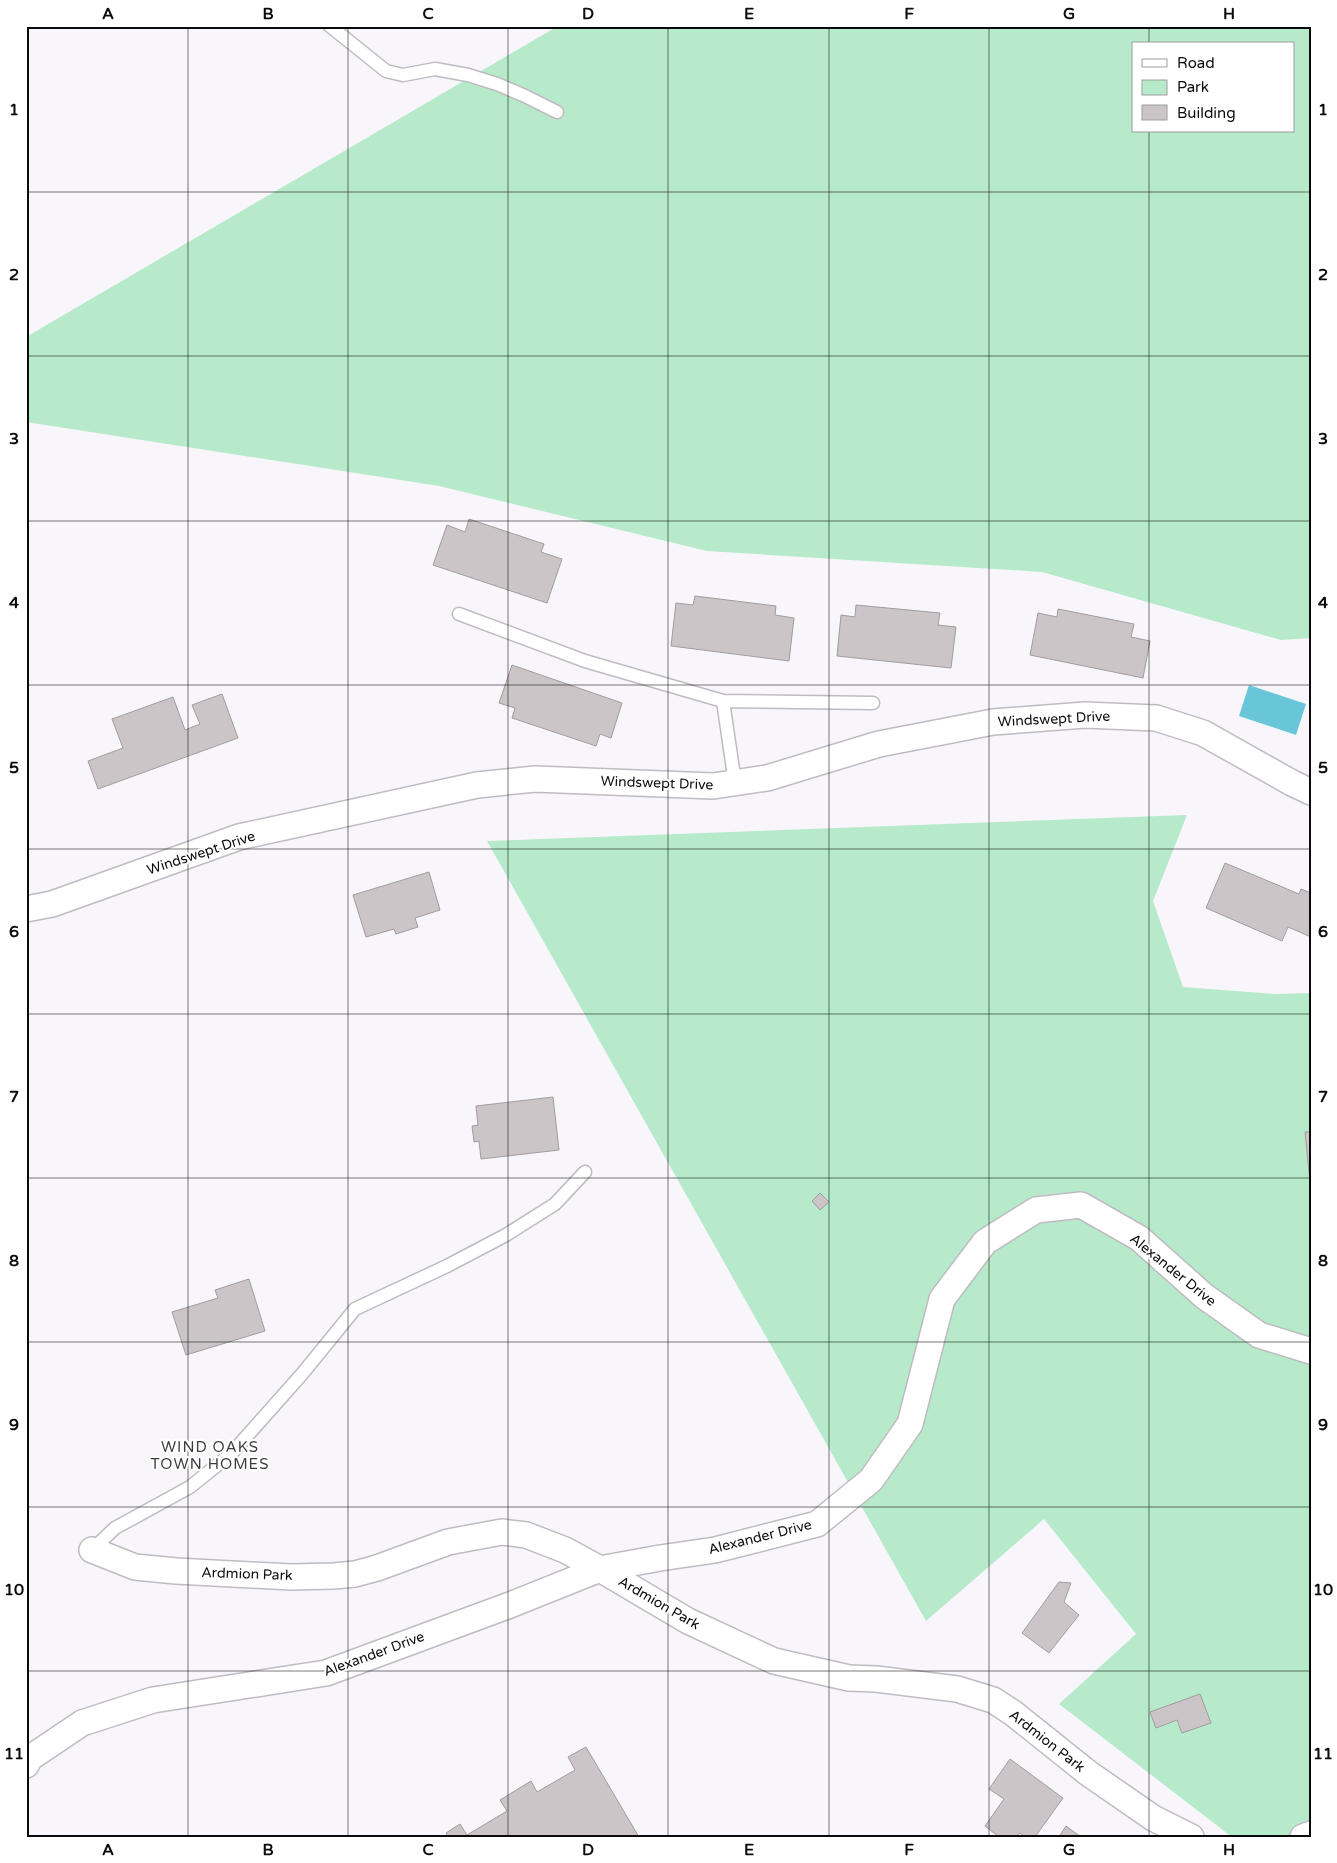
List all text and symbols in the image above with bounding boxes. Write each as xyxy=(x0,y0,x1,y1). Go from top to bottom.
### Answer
text: A xyxy=(102,4,114,24)
text: B xyxy=(262,4,274,24)
text: C xyxy=(422,4,434,24)
text: D xyxy=(582,4,594,24)
text: E xyxy=(744,4,754,24)
text: F xyxy=(904,4,914,24)
text: G xyxy=(1063,4,1075,24)
text: H xyxy=(1223,4,1235,24)
legend xyxy=(1132,42,1294,132)
text: Road xyxy=(1177,54,1215,72)
text: Park xyxy=(1177,78,1209,96)
text: 1 xyxy=(9,100,19,120)
text: 1 xyxy=(1318,100,1328,120)
text: Building xyxy=(1177,104,1236,122)
text: 2 xyxy=(9,265,19,285)
text: 2 xyxy=(1318,265,1328,285)
text: 3 xyxy=(9,429,19,449)
text: 3 xyxy=(1318,429,1328,449)
text: 4 xyxy=(9,593,19,613)
text: 4 xyxy=(1318,593,1328,613)
street label: Windswept Drive xyxy=(997,708,1111,730)
text: 5 xyxy=(9,758,19,778)
text: 5 xyxy=(1318,758,1328,778)
street label: Windswept Drive xyxy=(600,773,714,793)
street label: Windswept Drive xyxy=(145,827,257,878)
text: 6 xyxy=(9,922,19,942)
text: 6 xyxy=(1318,922,1328,942)
text: 7 xyxy=(9,1087,19,1107)
text: 7 xyxy=(1318,1087,1328,1107)
street label: Alexander Drive xyxy=(1126,1230,1220,1310)
text: 8 xyxy=(9,1251,19,1271)
text: 8 xyxy=(1318,1251,1328,1271)
text: 9 xyxy=(9,1415,19,1435)
text: 9 xyxy=(1318,1415,1328,1435)
district label: WIND OAKS TOWN HOMES xyxy=(151,1438,269,1473)
street label: Alexander Drive xyxy=(707,1516,813,1558)
street label: Ardmion Park xyxy=(201,1564,293,1584)
street label: Ardmion Park xyxy=(615,1573,703,1633)
text: 10 xyxy=(4,1580,24,1600)
text: 10 xyxy=(1313,1580,1333,1600)
street label: Alexander Drive xyxy=(321,1628,427,1680)
street label: Ardmion Park xyxy=(1006,1706,1088,1776)
text: 11 xyxy=(4,1744,24,1764)
text: 11 xyxy=(1313,1744,1333,1764)
text: A xyxy=(102,1840,114,1860)
text: B xyxy=(262,1840,274,1860)
text: C xyxy=(422,1840,434,1860)
text: D xyxy=(582,1840,594,1860)
text: E xyxy=(744,1840,754,1860)
text: F xyxy=(904,1840,914,1860)
text: G xyxy=(1063,1840,1075,1860)
text: H xyxy=(1223,1840,1235,1860)

